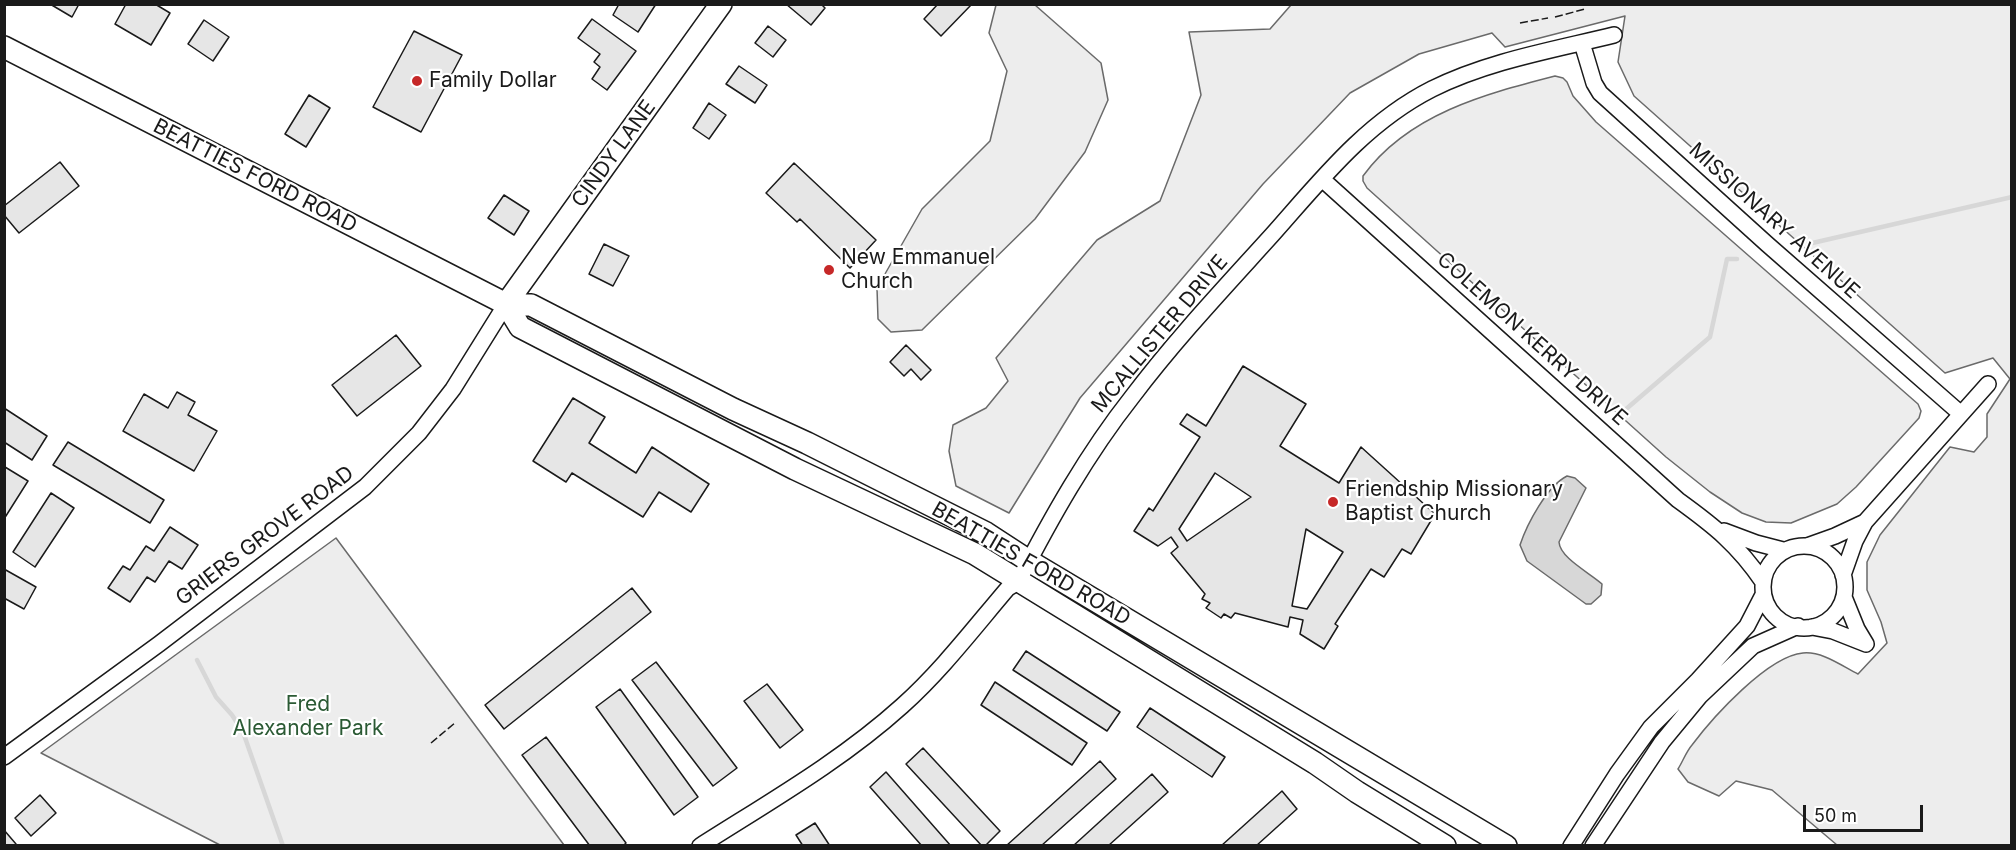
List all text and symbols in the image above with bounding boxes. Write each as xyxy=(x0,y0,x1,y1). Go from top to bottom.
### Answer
place label: Family Dollar xyxy=(429,68,557,94)
marker: Family Dollar xyxy=(410,74,424,88)
street label: CINDY LANE xyxy=(567,96,661,212)
street label: BEATTIES FORD ROAD xyxy=(149,114,361,238)
street label: MISSIONARY AVENUE xyxy=(1683,138,1865,304)
place label: New Emmanuel Church xyxy=(841,245,995,295)
street label: COLEMON KERRY DRIVE xyxy=(1432,247,1632,431)
street label: MCALLISTER DRIVE xyxy=(1087,250,1233,418)
marker: New Emmanuel Church xyxy=(822,263,836,277)
street label: GRIERS GROVE ROAD xyxy=(171,461,359,611)
place label: Friendship Missionary Baptist Church xyxy=(1345,477,1563,527)
marker: Friendship Missionary Baptist Church xyxy=(1326,495,1340,509)
street label: BEATTIES FORD ROAD xyxy=(927,497,1135,631)
park label: Fred Alexander Park xyxy=(233,692,383,742)
scale bar xyxy=(1806,793,1926,831)
text: 50 m xyxy=(1814,805,1857,826)

